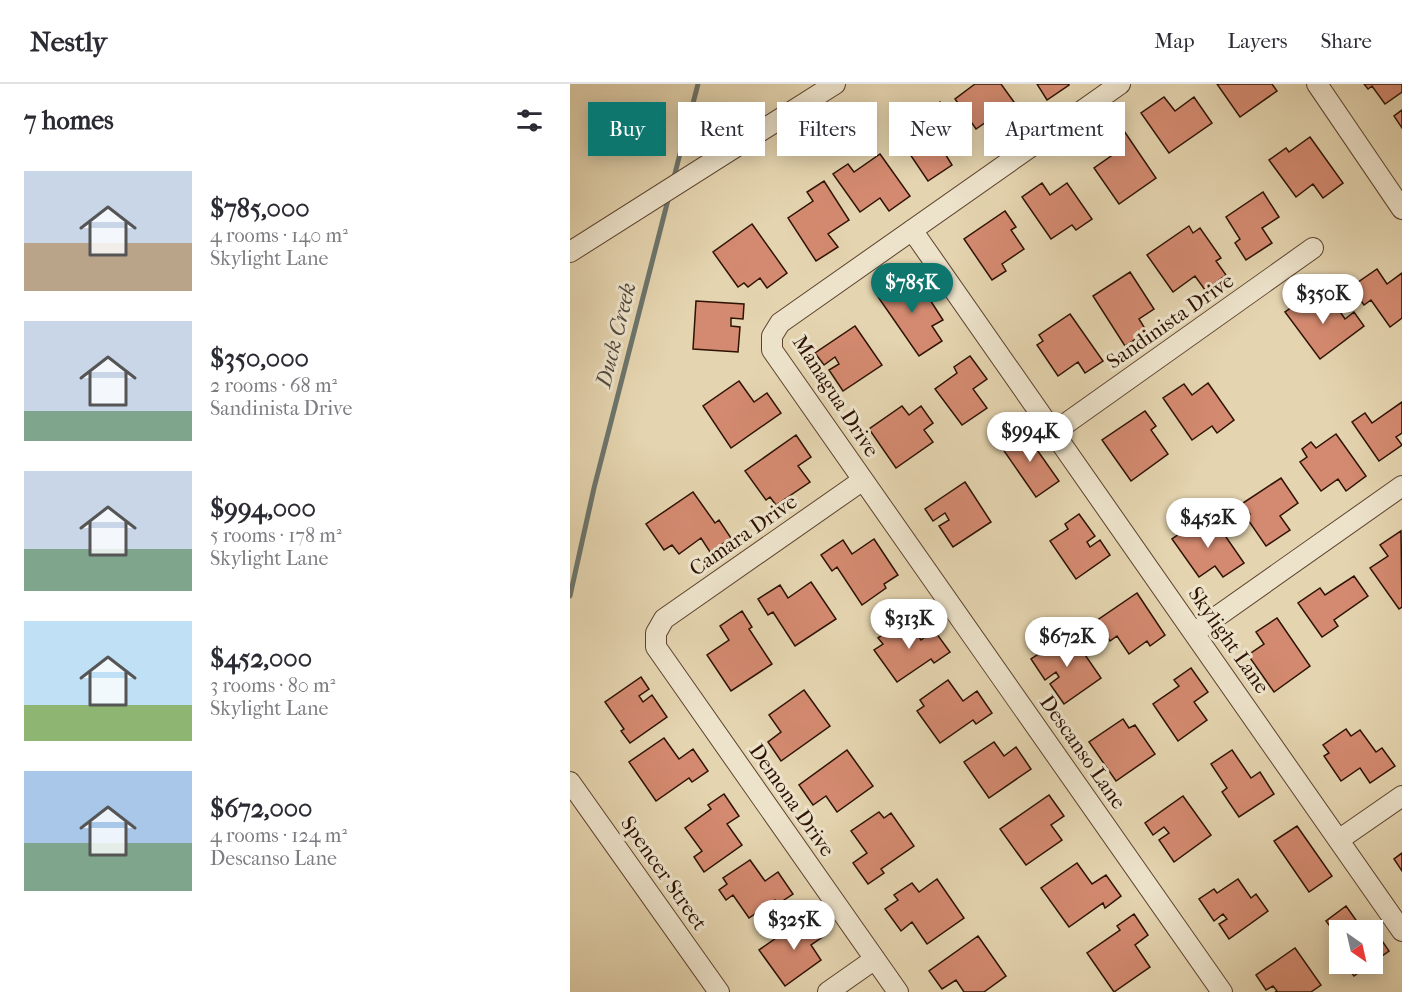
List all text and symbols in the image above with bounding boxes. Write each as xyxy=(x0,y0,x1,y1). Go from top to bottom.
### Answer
text: Nestly xyxy=(30,25,107,58)
text: Map xyxy=(1154,29,1195,53)
text: Layers xyxy=(1228,29,1287,53)
text: Share xyxy=(1320,29,1372,53)
chip: Buy xyxy=(588,102,666,156)
chip: Rent xyxy=(678,102,765,156)
chip: Filters xyxy=(777,102,877,156)
chip: New xyxy=(889,102,972,156)
chip: Apartment xyxy=(984,102,1125,156)
icon: filters xyxy=(513,104,546,137)
text: 7 homes xyxy=(24,105,114,136)
text: $785,000 xyxy=(210,193,310,224)
icon: home xyxy=(72,195,144,267)
text: 4 rooms · 140 m² xyxy=(210,224,348,247)
text: Skylight Lane xyxy=(210,247,329,270)
pin: $785K xyxy=(870,263,954,314)
street label: Sandinista Drive xyxy=(1102,268,1238,374)
text: $785K xyxy=(885,271,939,294)
pin: $350K xyxy=(1281,274,1365,325)
water label: Duck Creek xyxy=(590,280,642,392)
text: $350K xyxy=(1296,282,1350,305)
street label: Managua Drive xyxy=(788,331,884,461)
text: $350,000 xyxy=(210,343,309,374)
icon: home xyxy=(72,345,144,417)
text: 2 rooms · 68 m² xyxy=(210,374,337,397)
text: Sandinista Drive xyxy=(210,397,352,420)
pin: $994K xyxy=(988,412,1072,463)
text: $994K xyxy=(1001,420,1059,443)
street label: Camara Drive xyxy=(685,489,801,581)
text: $994,000 xyxy=(210,493,316,524)
icon: home xyxy=(72,495,144,567)
pin: $452K xyxy=(1166,498,1250,549)
text: $452K xyxy=(1180,506,1236,529)
text: 5 rooms · 178 m² xyxy=(210,524,342,547)
text: Skylight Lane xyxy=(210,547,329,570)
street label: Skylight Lane xyxy=(1183,582,1275,698)
pin: $313K xyxy=(867,599,951,650)
text: $313K xyxy=(884,607,934,630)
pin: $672K xyxy=(1025,617,1109,668)
text: $672K xyxy=(1039,625,1095,648)
text: $452,000 xyxy=(210,643,312,674)
icon: home xyxy=(72,645,144,717)
text: 3 rooms · 80 m² xyxy=(210,674,335,697)
street label: Descanso Lane xyxy=(1035,691,1131,813)
text: Skylight Lane xyxy=(210,697,329,720)
street label: Demona Drive xyxy=(744,739,840,861)
text: $672,000 xyxy=(210,793,312,824)
icon: home xyxy=(72,795,144,867)
street label: Spencer Street xyxy=(616,812,712,935)
text: 4 rooms · 124 m² xyxy=(210,824,347,847)
text: Descanso Lane xyxy=(210,847,337,870)
pin: $325K xyxy=(752,900,836,951)
text: $325K xyxy=(768,908,820,931)
north arrow xyxy=(1329,920,1383,974)
map controls xyxy=(1329,920,1383,974)

